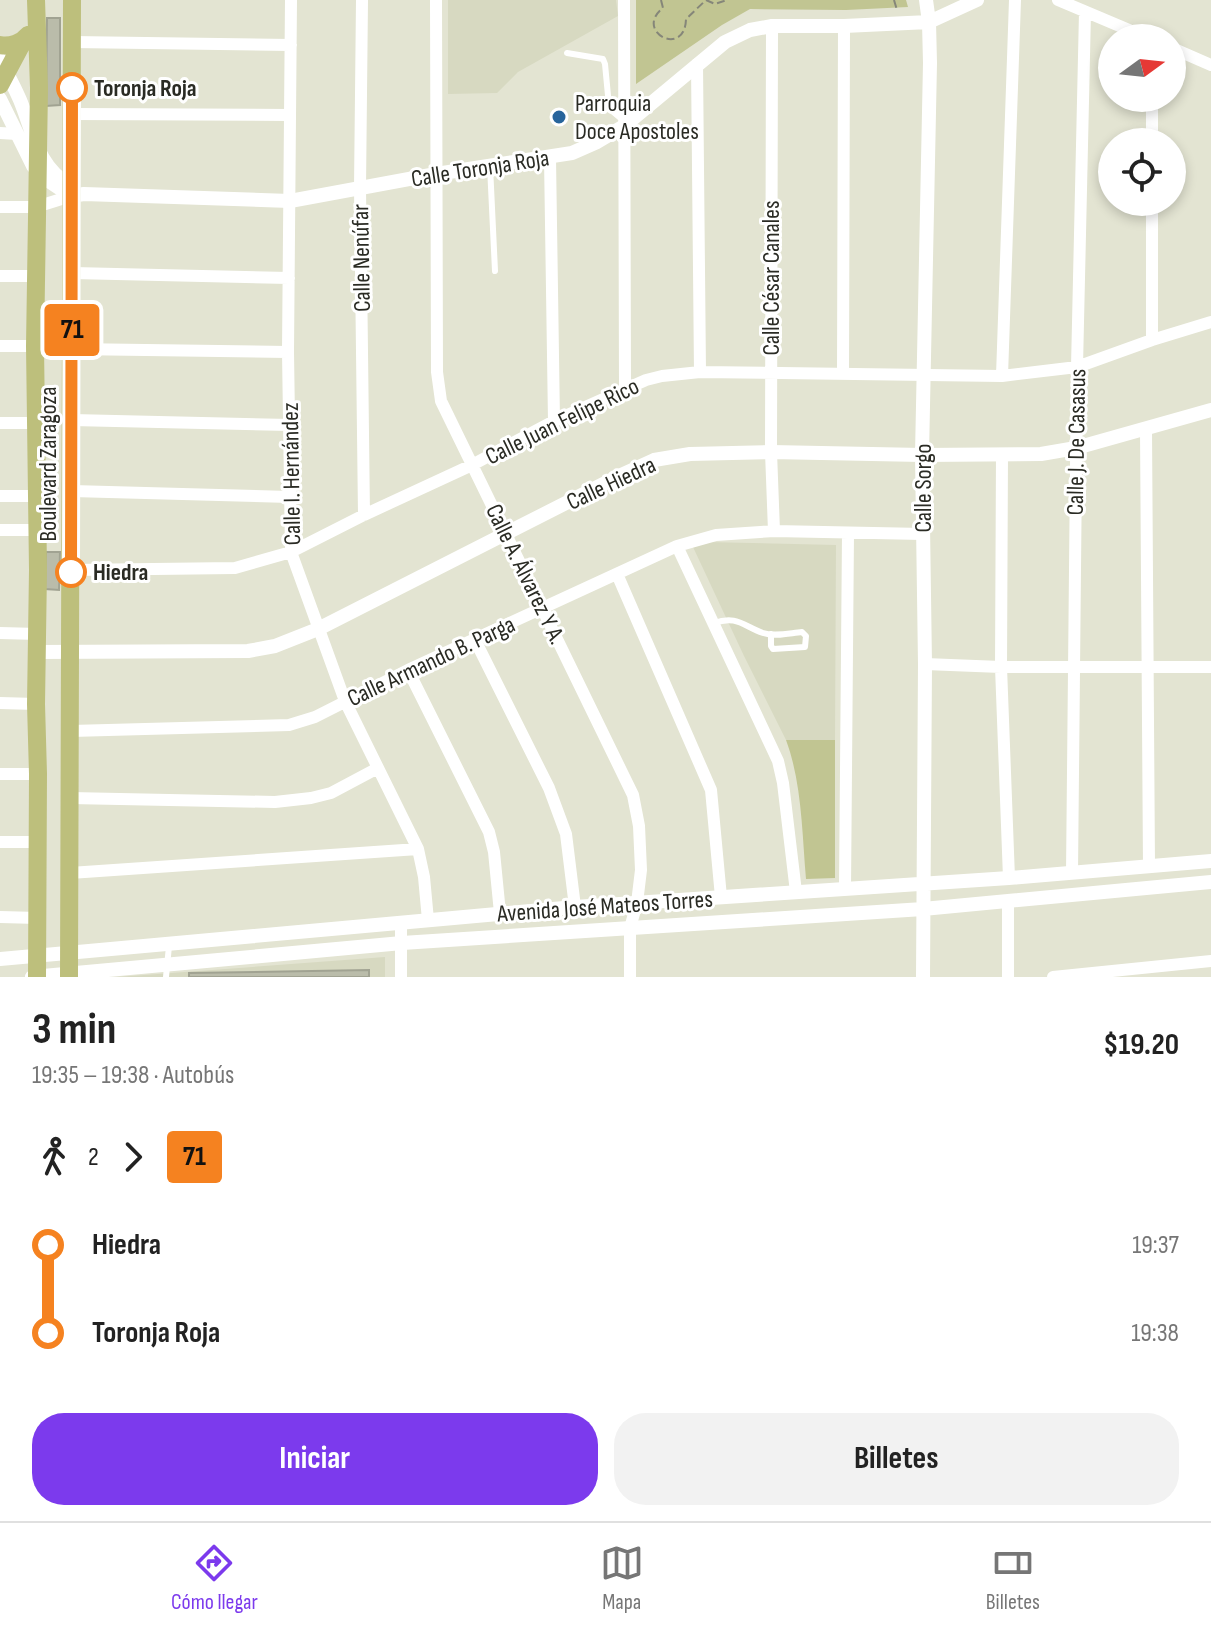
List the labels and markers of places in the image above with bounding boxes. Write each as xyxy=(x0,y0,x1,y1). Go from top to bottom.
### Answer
marker: Toronja Roja xyxy=(57,73,87,103)
place label: Toronja Roja xyxy=(94,74,197,103)
place label: Parroquia Doce Apostoles xyxy=(575,89,699,146)
marker: Parroquia Doce Apostoles xyxy=(550,108,568,126)
marker: Hiedra xyxy=(56,557,86,587)
place label: Hiedra xyxy=(93,558,148,587)

